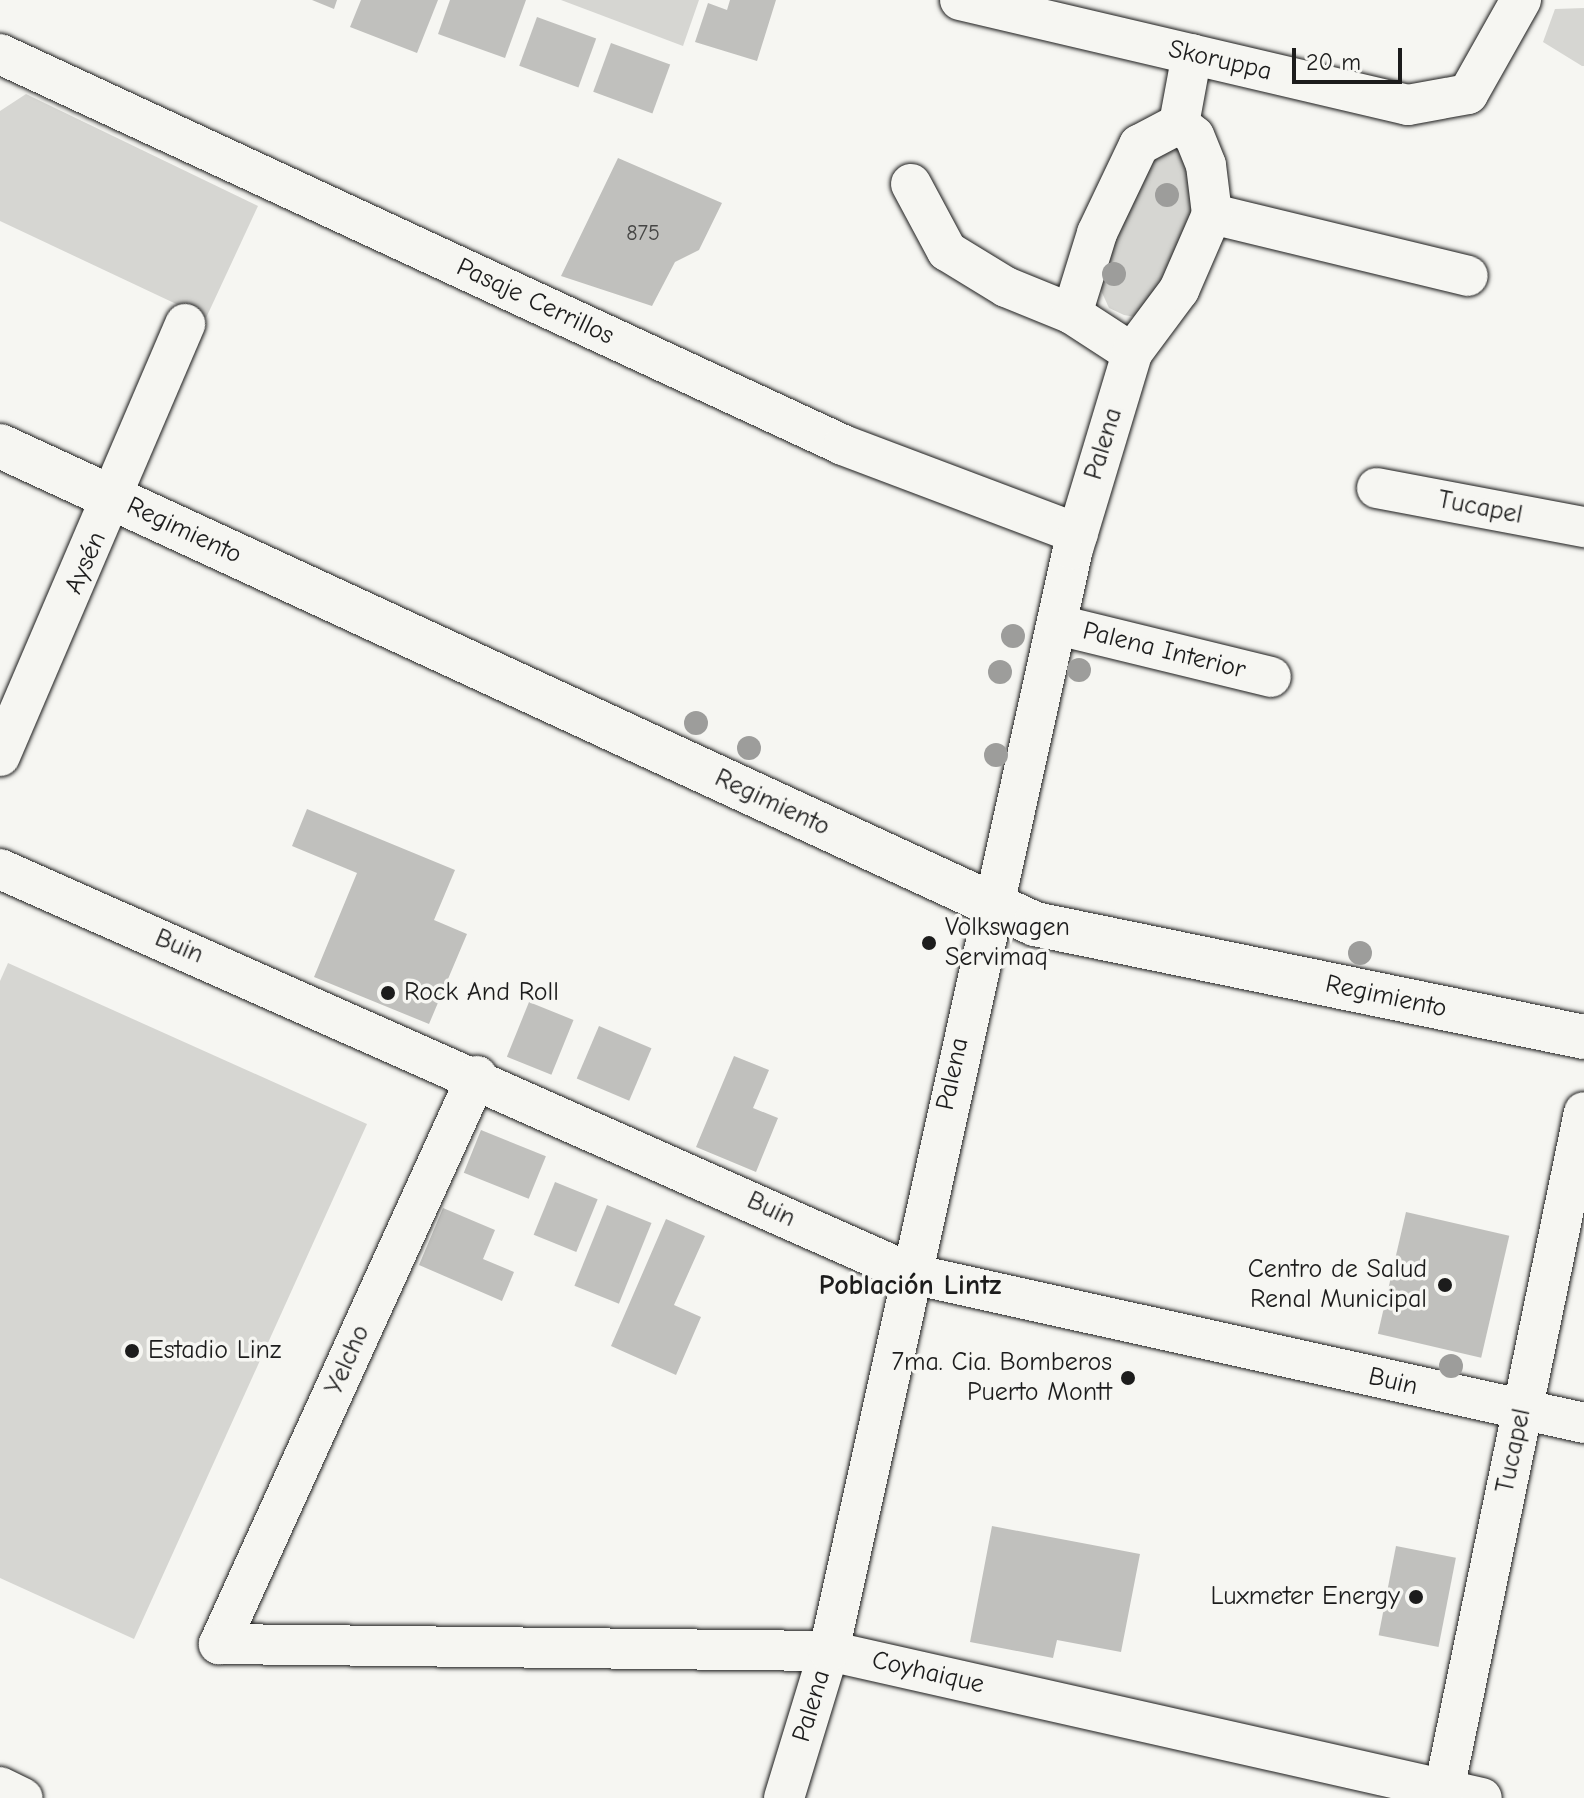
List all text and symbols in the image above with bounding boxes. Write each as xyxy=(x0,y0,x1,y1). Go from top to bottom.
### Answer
scale bar xyxy=(1296,32,1406,82)
street label: Skoruppa xyxy=(1165,34,1275,88)
text: 20 m xyxy=(1306,48,1361,76)
house number: 875 xyxy=(626,221,660,247)
street label: Pasaje Cerrillos xyxy=(451,252,619,352)
street label: Palena xyxy=(1078,404,1130,484)
street label: Tucapel xyxy=(1435,485,1525,531)
street label: Regimiento xyxy=(122,491,246,571)
street label: Aysén xyxy=(59,527,113,599)
street label: Palena Interior xyxy=(1079,616,1249,686)
street label: Regimiento xyxy=(710,763,834,843)
place label: Volkswagen Servimaq xyxy=(945,912,1070,974)
street label: Buin xyxy=(150,923,208,971)
marker: Volkswagen Servimaq xyxy=(920,934,938,952)
street label: Regimiento xyxy=(1323,969,1449,1025)
place label: Rock And Roll xyxy=(404,977,559,1009)
marker: Rock And Roll xyxy=(379,984,397,1002)
street label: Palena xyxy=(930,1035,976,1113)
street label: Buin xyxy=(742,1185,800,1235)
place label: Centro de Salud Renal Municipal xyxy=(1248,1254,1427,1316)
district label: Población Lintz xyxy=(819,1268,1001,1302)
marker: Centro de Salud Renal Municipal xyxy=(1434,1274,1456,1296)
street label: Yelcho xyxy=(319,1320,377,1400)
place label: Estadio Linz xyxy=(148,1335,281,1367)
marker: Estadio Linz xyxy=(123,1342,141,1360)
place label: 7ma. Cia. Bomberos Puerto Montt xyxy=(892,1347,1112,1408)
street label: Buin xyxy=(1365,1361,1421,1403)
marker: 7ma. Cia. Bomberos Puerto Montt xyxy=(1119,1369,1137,1387)
street label: Tucapel xyxy=(1490,1406,1538,1496)
place label: Luxmeter Energy xyxy=(1210,1581,1400,1613)
marker: Luxmeter Energy xyxy=(1407,1588,1425,1606)
street label: Coyhaique xyxy=(869,1645,987,1701)
street label: Palena xyxy=(786,1666,838,1746)

